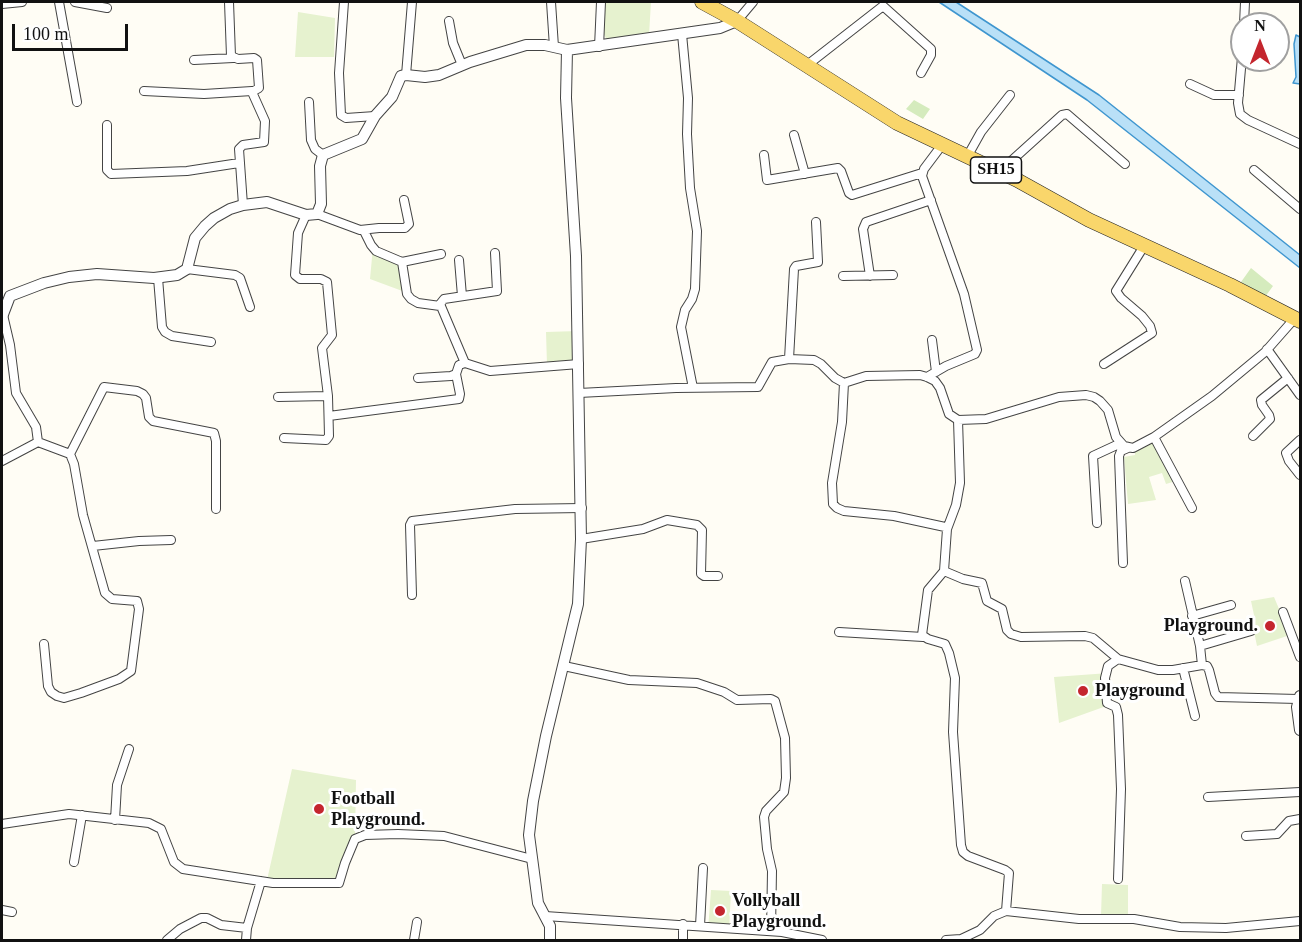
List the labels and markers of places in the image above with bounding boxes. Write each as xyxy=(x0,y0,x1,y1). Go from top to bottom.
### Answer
place label: Playground. xyxy=(1164,615,1258,637)
marker: Playground. xyxy=(1263,619,1277,633)
place label: Playground xyxy=(1095,680,1185,702)
marker: Playground xyxy=(1076,684,1090,698)
place label: Football Playground. xyxy=(331,788,425,830)
marker: Football Playground. xyxy=(312,802,326,816)
place label: Vollyball Playground. xyxy=(732,890,826,932)
marker: Vollyball Playground. xyxy=(713,904,727,918)

